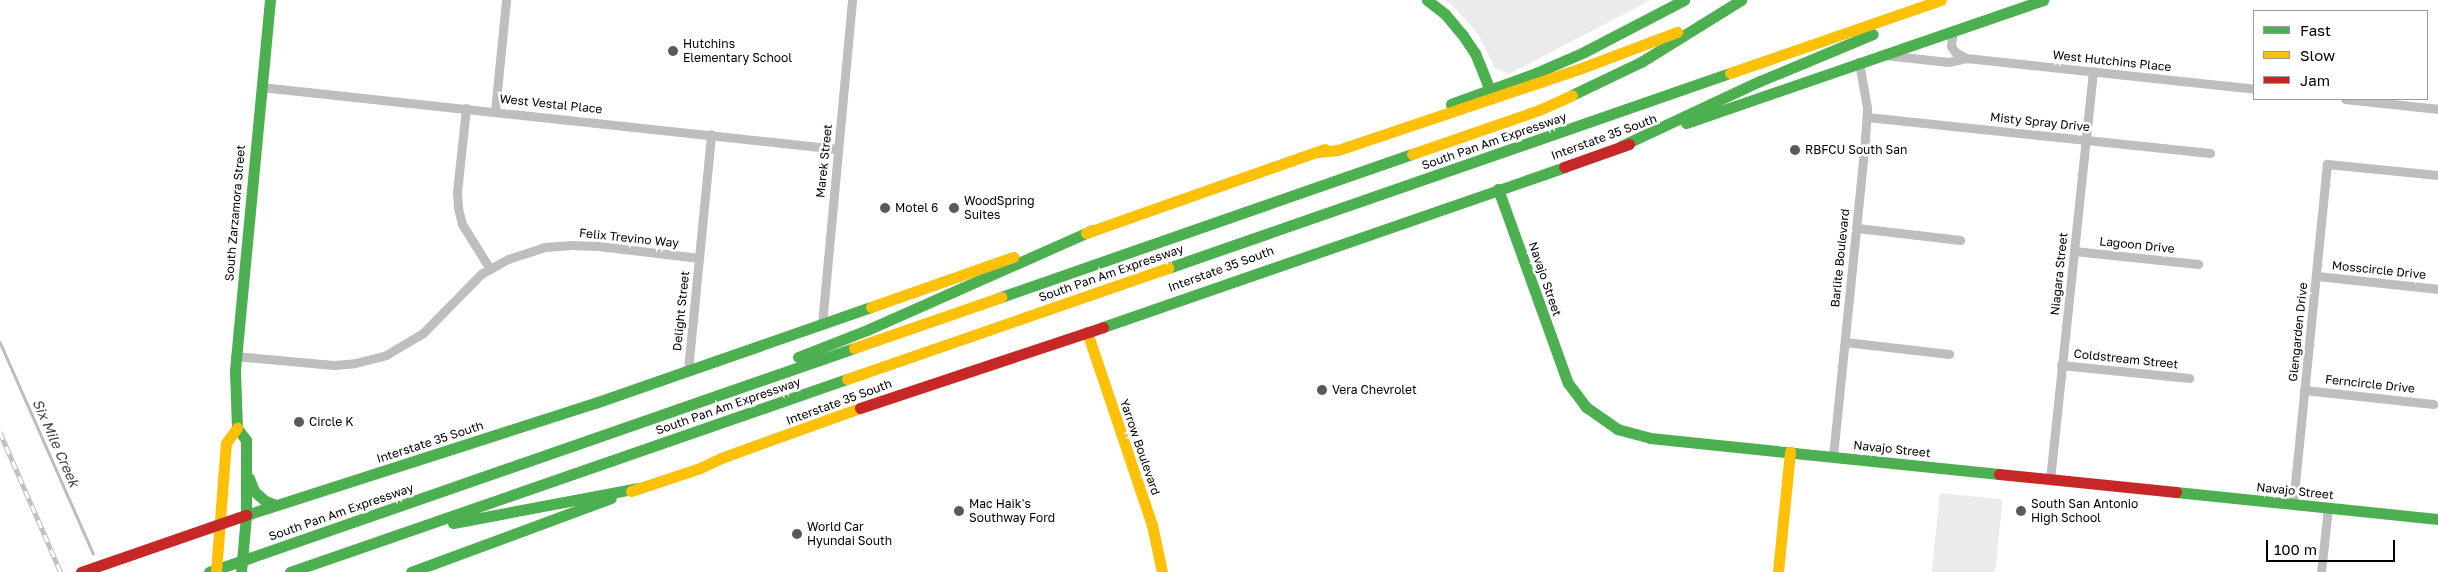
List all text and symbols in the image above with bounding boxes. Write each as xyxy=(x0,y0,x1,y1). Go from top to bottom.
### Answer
legend xyxy=(2253,10,2428,100)
text: Fast xyxy=(2300,21,2331,39)
place label: Hutchins Elementary School xyxy=(683,37,792,65)
marker: Hutchins Elementary School xyxy=(667,45,679,57)
text: Slow xyxy=(2300,46,2335,64)
street label: West Hutchins Place xyxy=(2052,48,2172,74)
text: Jam xyxy=(2300,71,2330,89)
street label: West Vestal Place xyxy=(499,91,603,117)
street label: South Pan Am Expressway xyxy=(1420,109,1568,173)
street label: Misty Spray Drive xyxy=(1989,110,2091,134)
street label: Interstate 35 South xyxy=(1549,111,1659,163)
street label: Marek Street xyxy=(813,123,835,199)
place label: RBFCU South San xyxy=(1805,143,1907,157)
street label: South Zarzamora Street xyxy=(222,144,248,282)
marker: RBFCU South San xyxy=(1789,144,1801,156)
place label: WoodSpring Suites xyxy=(964,194,1035,222)
place label: Motel 6 xyxy=(895,201,938,215)
marker: Motel 6 xyxy=(879,202,891,214)
marker: WoodSpring Suites xyxy=(948,202,960,214)
street label: Barlite Boulevard xyxy=(1828,208,1852,308)
street label: Felix Trevino Way xyxy=(578,226,680,250)
street label: Niagara Street xyxy=(2047,232,2071,316)
street label: Lagoon Drive xyxy=(2099,234,2175,256)
street label: Navajo Street xyxy=(1526,240,1564,318)
street label: South Pan Am Expressway xyxy=(1037,241,1185,305)
street label: Interstate 35 South xyxy=(1166,243,1276,295)
street label: Mosscircle Drive xyxy=(2331,258,2427,282)
street label: Delight Street xyxy=(670,270,692,352)
street label: Glengarden Drive xyxy=(2286,282,2310,382)
street label: Coldstream Street xyxy=(2073,346,2179,372)
street label: Ferncircle Drive xyxy=(2324,372,2416,396)
street label: South Pan Am Expressway xyxy=(654,374,802,438)
street label: Interstate 35 South xyxy=(784,376,894,428)
place label: Vera Chevrolet xyxy=(1332,383,1417,397)
marker: Vera Chevrolet xyxy=(1316,384,1328,396)
water label: Six Mile Creek xyxy=(29,396,83,490)
street label: Yarrow Boulevard xyxy=(1117,397,1163,497)
place label: Circle K xyxy=(309,415,353,429)
marker: Circle K xyxy=(293,416,305,428)
street label: Interstate 35 South xyxy=(375,418,485,466)
street label: Navajo Street xyxy=(1853,438,1931,460)
street label: South Pan Am Expressway xyxy=(267,480,415,544)
street label: Navajo Street xyxy=(2256,480,2334,502)
place label: Mac Haik's Southway Ford xyxy=(969,497,1055,525)
place label: South San Antonio High School xyxy=(2031,497,2138,525)
marker: Mac Haik's Southway Ford xyxy=(953,505,965,517)
marker: South San Antonio High School xyxy=(2015,505,2027,517)
place label: World Car Hyundai South xyxy=(807,520,892,548)
marker: World Car Hyundai South xyxy=(791,528,803,540)
scale bar xyxy=(2268,530,2397,562)
text: 100 m xyxy=(2274,540,2317,558)

